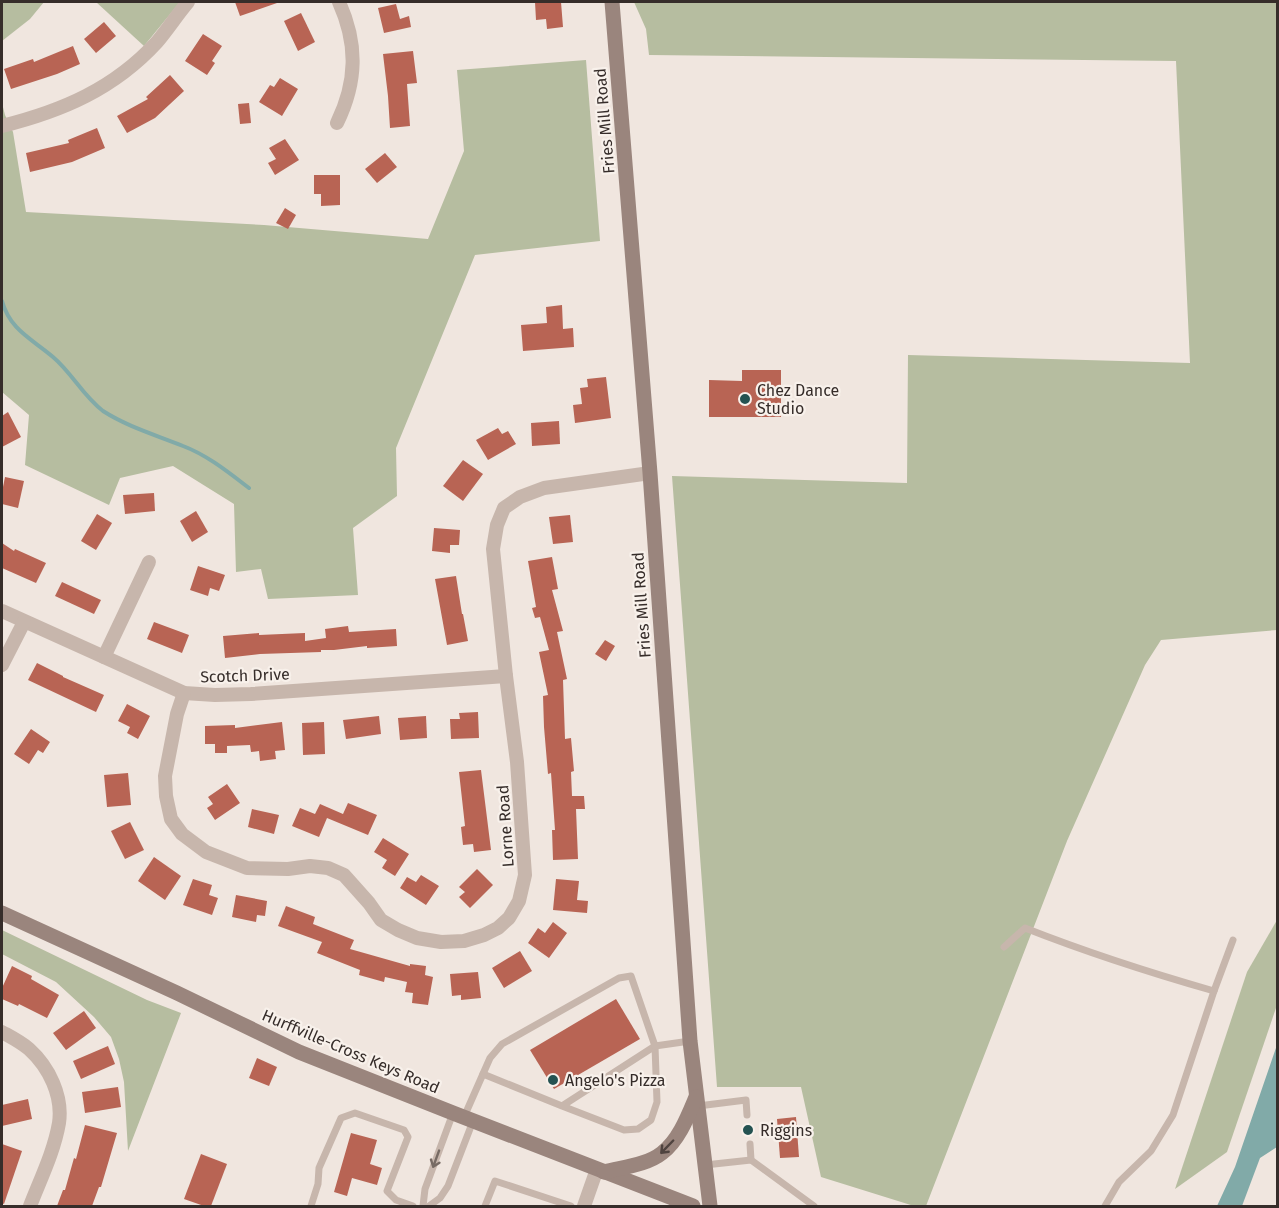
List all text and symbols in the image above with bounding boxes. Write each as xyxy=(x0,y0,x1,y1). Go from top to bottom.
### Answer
street label: Fries Mill Road xyxy=(590,67,619,175)
place label: Chez Dance Studio xyxy=(757,381,839,418)
marker: Chez Dance Studio xyxy=(738,392,752,406)
street label: Fries Mill Road xyxy=(628,551,655,658)
street label: Scotch Drive xyxy=(200,664,290,687)
street label: Lorne Road xyxy=(493,784,518,868)
street label: Hurffville-Cross Keys Road xyxy=(259,1005,442,1098)
place label: Angelo's Pizza xyxy=(565,1071,665,1090)
marker: Angelo's Pizza xyxy=(546,1073,560,1087)
place label: Riggins xyxy=(760,1121,812,1140)
marker: Riggins xyxy=(741,1123,755,1137)
one-way arrow xyxy=(660,1139,674,1154)
one-way arrow xyxy=(429,1149,440,1168)

